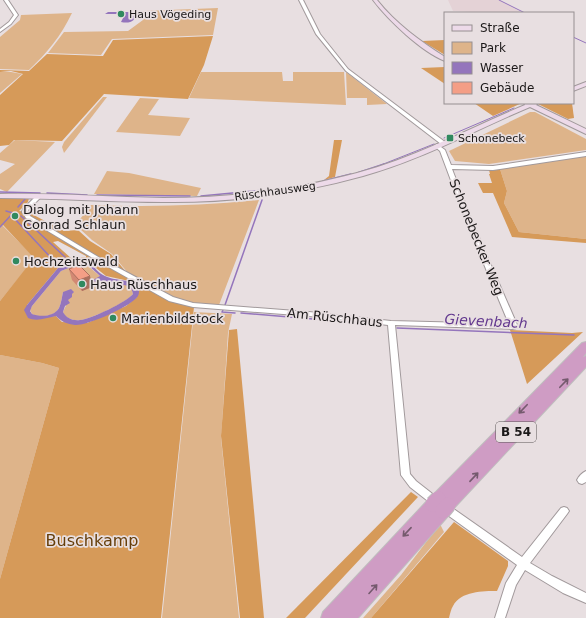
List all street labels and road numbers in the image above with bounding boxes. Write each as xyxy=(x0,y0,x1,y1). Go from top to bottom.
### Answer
street label: Schonebecker Weg xyxy=(446,177,507,298)
street label: Rüschhausweg xyxy=(234,179,317,204)
street label: Am Rüschhaus xyxy=(287,305,384,330)
road number: B 54 xyxy=(496,422,536,442)

